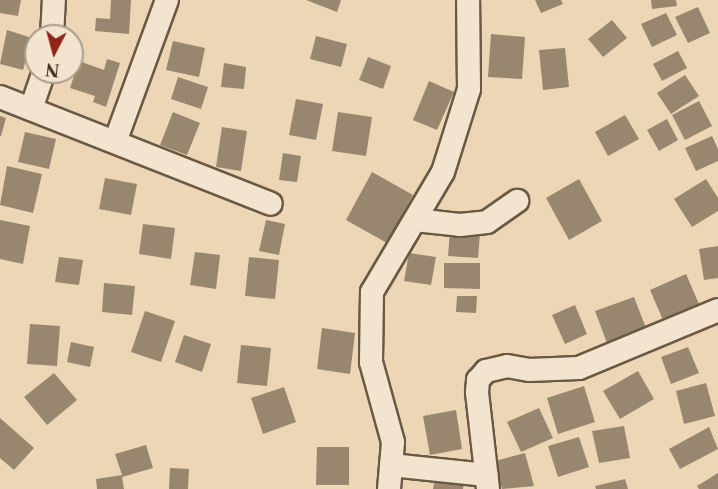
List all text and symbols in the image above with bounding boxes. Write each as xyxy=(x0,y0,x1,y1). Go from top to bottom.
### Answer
north arrow xyxy=(24,24,84,84)
text: N xyxy=(44,59,60,81)

